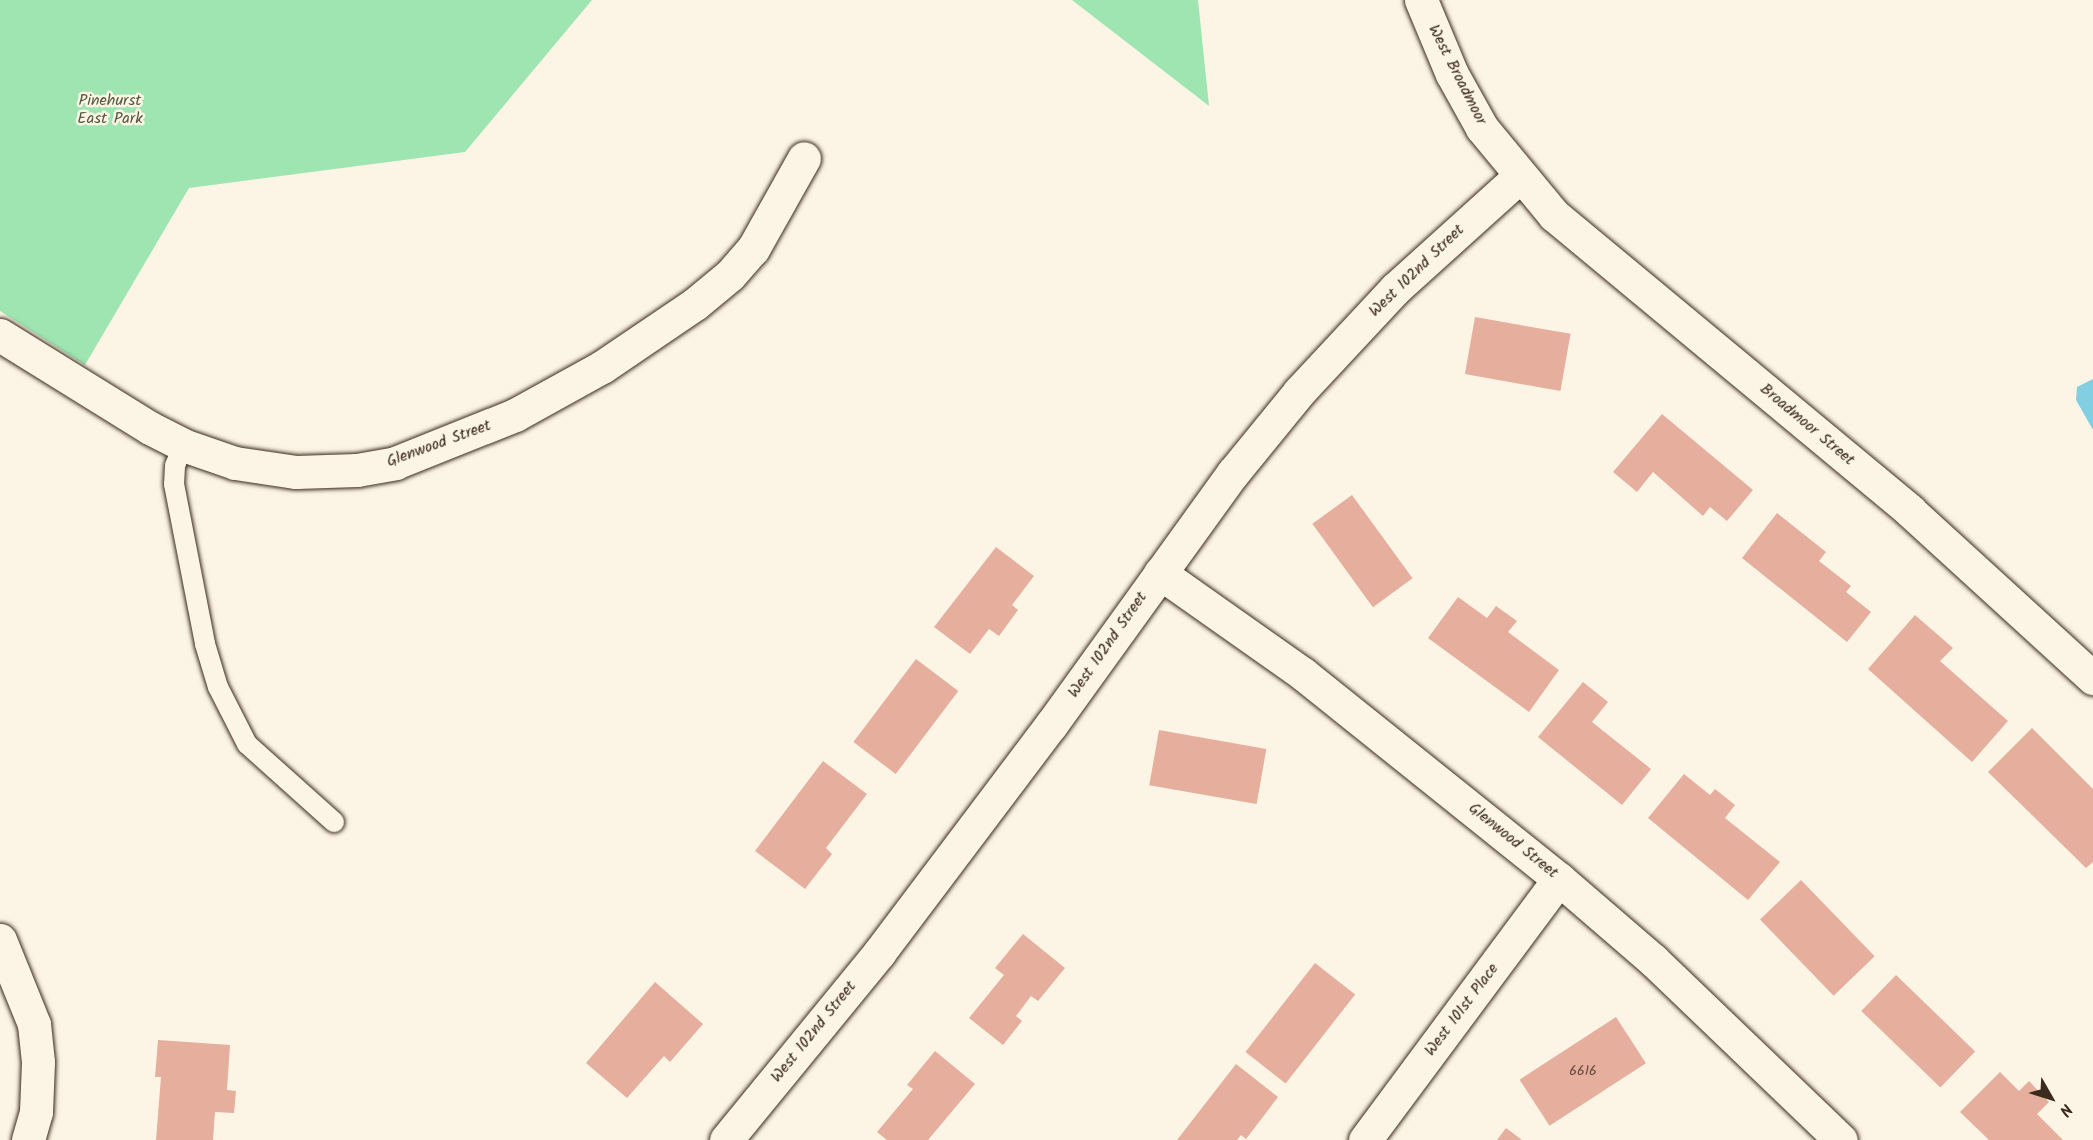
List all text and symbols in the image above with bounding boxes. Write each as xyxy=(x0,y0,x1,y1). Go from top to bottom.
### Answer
street label: West Broadmoor xyxy=(1424,22,1490,128)
park label: Pinehurst East Park xyxy=(77,91,143,129)
street label: West 102nd Street xyxy=(1365,221,1469,321)
street label: Broadmoor Street xyxy=(1756,380,1858,470)
street label: Glenwood Street xyxy=(384,416,494,472)
street label: West 102nd Street xyxy=(1064,588,1152,702)
street label: Glenwood Street xyxy=(1464,799,1562,883)
street label: West 101st Place xyxy=(1421,960,1503,1060)
street label: West 102nd Street xyxy=(767,977,861,1087)
house number: 6616 xyxy=(1569,1063,1597,1079)
north arrow xyxy=(2021,1068,2081,1128)
text: N xyxy=(2052,1098,2078,1121)

